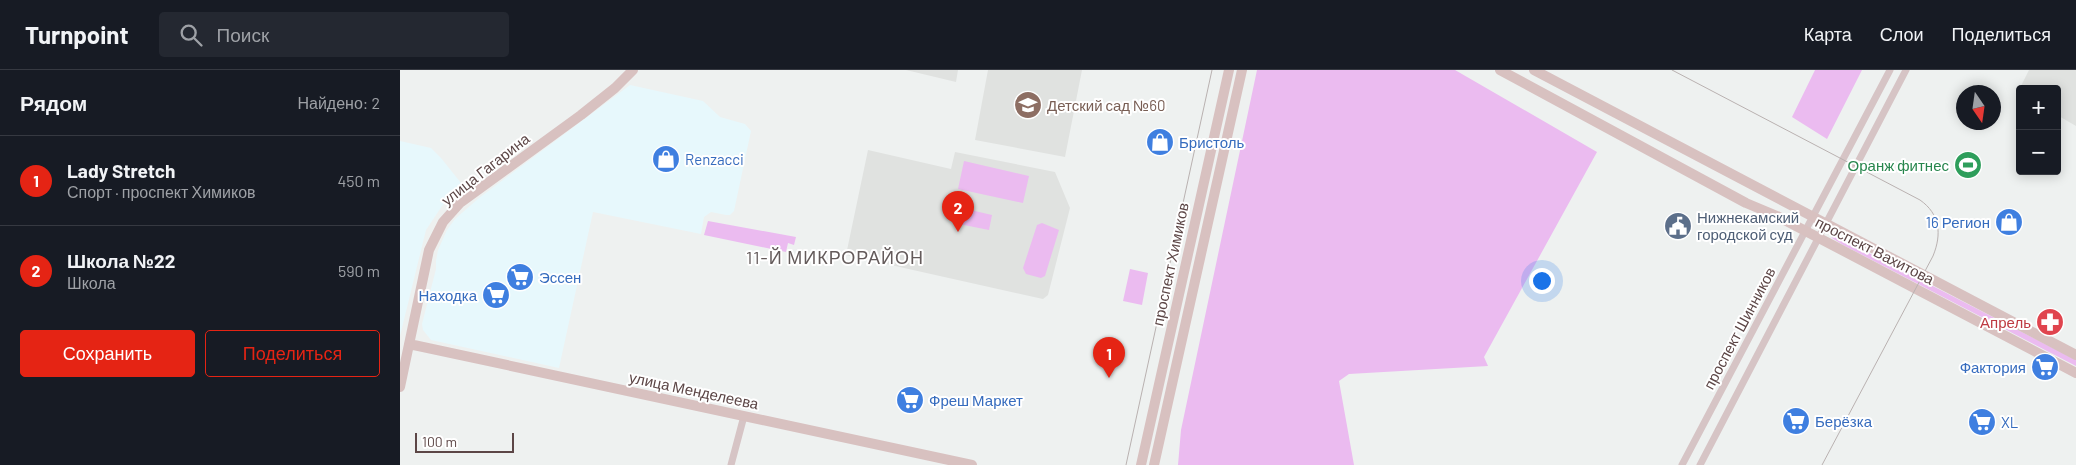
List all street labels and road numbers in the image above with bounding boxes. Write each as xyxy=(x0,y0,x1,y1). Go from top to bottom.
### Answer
street label: улица Гагарина xyxy=(437,129,533,209)
street label: проспект Химиков xyxy=(1148,201,1192,327)
street label: проспект Вахитова xyxy=(1813,212,1938,288)
street label: проспект Шинников xyxy=(1699,264,1779,392)
street label: улица Менделеева xyxy=(628,368,761,413)

